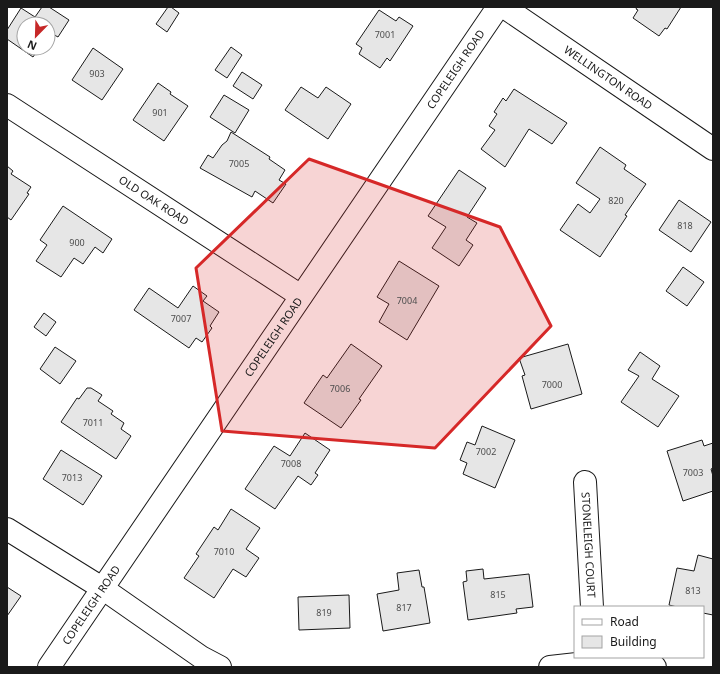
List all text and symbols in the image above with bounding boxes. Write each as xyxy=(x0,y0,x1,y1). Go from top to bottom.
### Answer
north arrow xyxy=(16,16,56,56)
street label: COPELEIGH ROAD xyxy=(423,26,488,112)
house number: 7001 xyxy=(375,28,395,41)
text: N xyxy=(25,37,39,54)
street label: WELLINGTON ROAD xyxy=(561,42,656,113)
house number: 903 xyxy=(89,67,105,80)
house number: 901 xyxy=(152,106,168,119)
house number: 7005 xyxy=(229,157,249,170)
street label: OLD OAK ROAD xyxy=(116,172,192,228)
house number: 820 xyxy=(608,194,624,207)
house number: 818 xyxy=(677,219,693,232)
house number: 900 xyxy=(69,236,85,249)
street label: COPELEIGH ROAD xyxy=(241,294,305,380)
house number: 7004 xyxy=(397,294,417,307)
house number: 7007 xyxy=(171,312,191,325)
house number: 7000 xyxy=(542,378,562,391)
house number: 7006 xyxy=(330,382,350,395)
house number: 7011 xyxy=(83,416,103,429)
house number: 7002 xyxy=(476,445,496,458)
house number: 7008 xyxy=(281,457,301,470)
house number: 7003 xyxy=(683,466,703,479)
house number: 7013 xyxy=(62,471,82,484)
street label: STONELEIGH COURT xyxy=(579,492,599,598)
house number: 7010 xyxy=(214,545,234,558)
street label: COPELEIGH ROAD xyxy=(58,562,123,647)
house number: 813 xyxy=(685,584,701,597)
house number: 815 xyxy=(490,588,506,601)
house number: 817 xyxy=(396,601,412,614)
house number: 819 xyxy=(316,606,332,619)
legend xyxy=(574,606,704,658)
text: Road xyxy=(610,613,639,630)
text: Building xyxy=(610,633,657,650)

